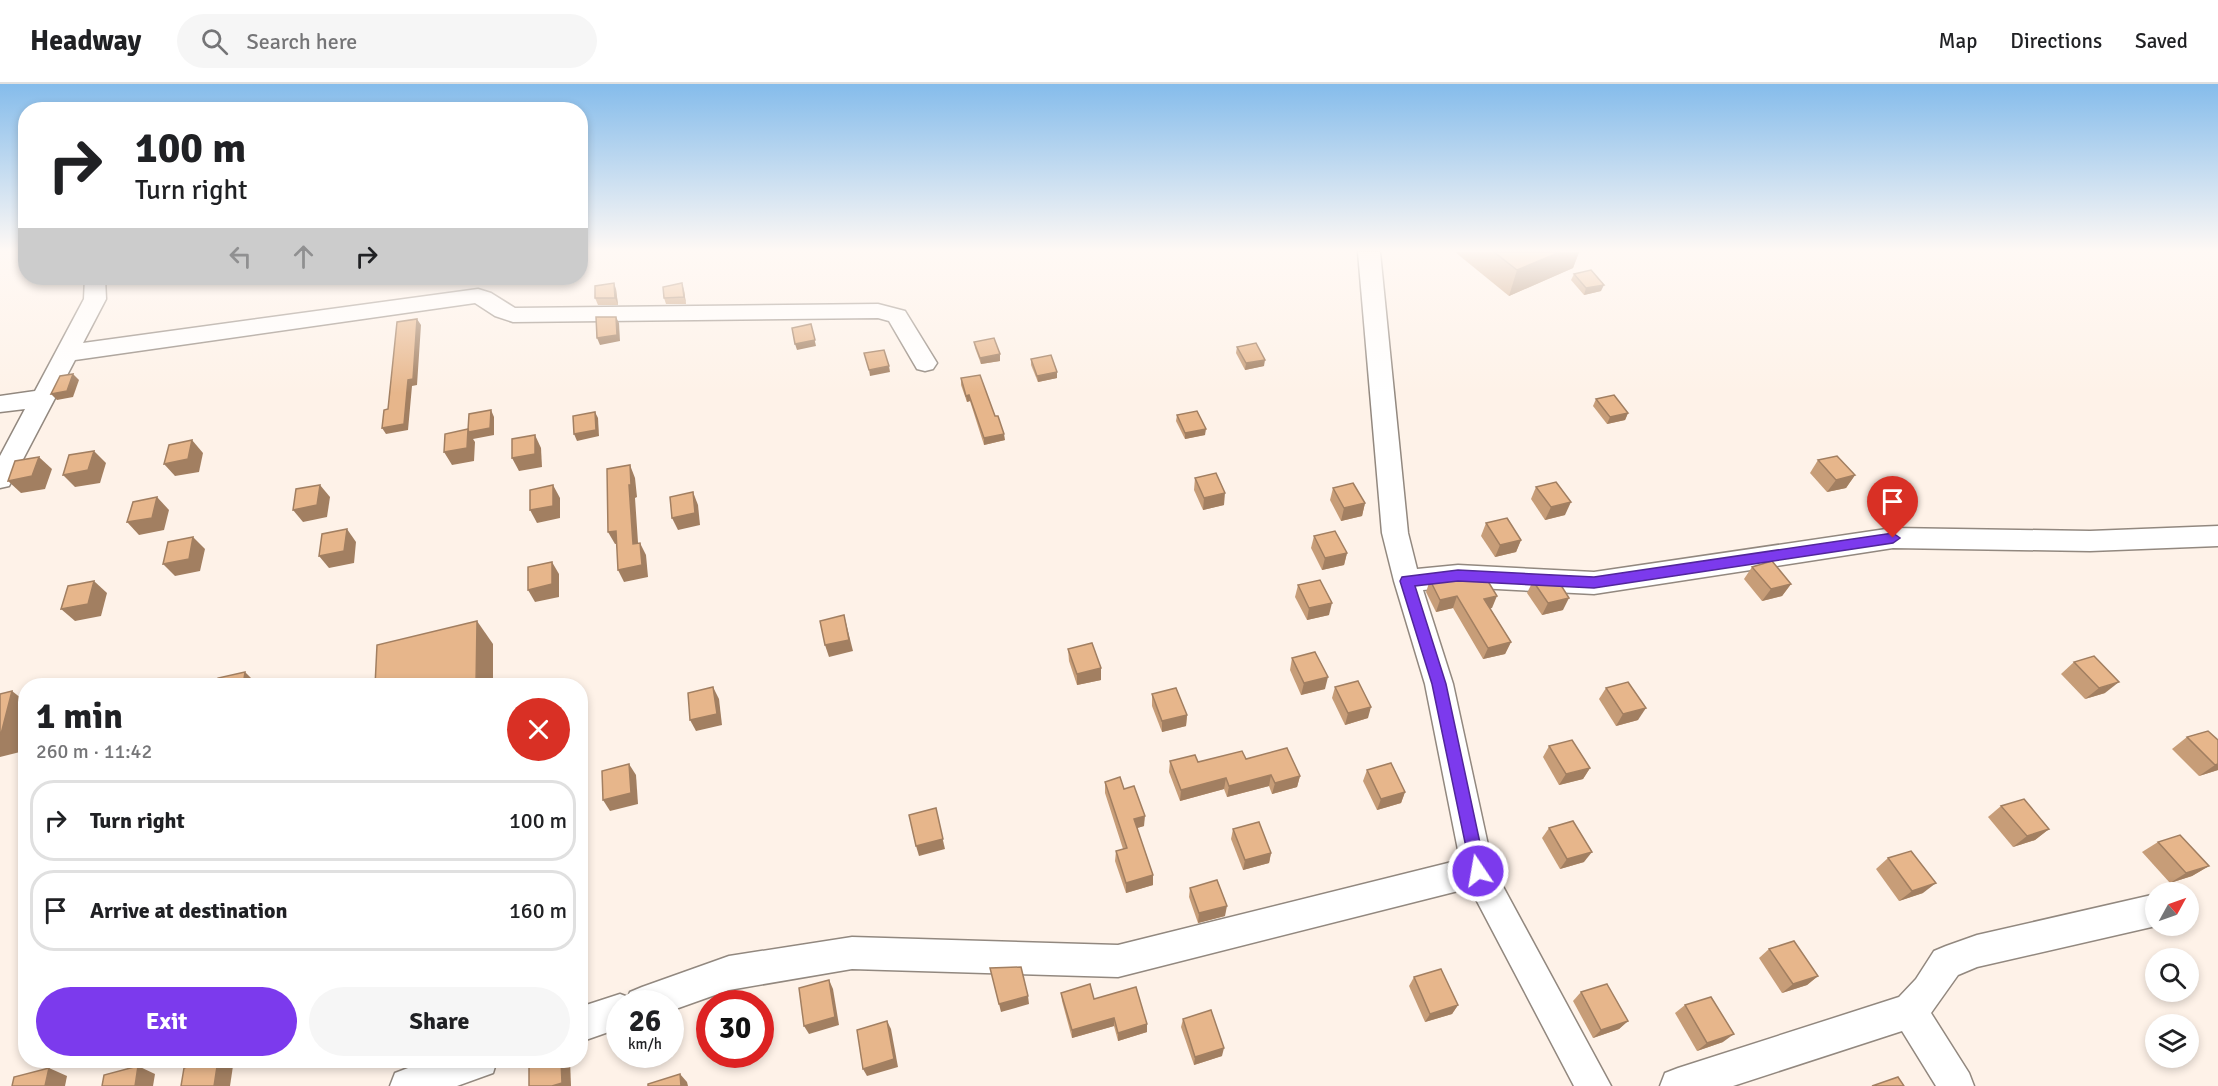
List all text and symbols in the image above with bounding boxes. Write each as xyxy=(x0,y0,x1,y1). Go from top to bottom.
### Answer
search box xyxy=(177,14,597,68)
text: Headway xyxy=(30,24,141,58)
icon: search xyxy=(198,25,231,58)
text: Search here xyxy=(246,28,357,55)
text: Map xyxy=(1939,28,1977,54)
text: Directions xyxy=(2010,28,2102,54)
text: Saved xyxy=(2135,28,2188,54)
text: 100 m xyxy=(135,123,246,174)
icon: right xyxy=(36,126,114,204)
text: Turn right xyxy=(135,174,248,207)
icon: left xyxy=(224,240,257,273)
icon: ahead xyxy=(287,240,320,273)
icon: right xyxy=(350,240,383,273)
pin xyxy=(1867,476,1918,538)
icon: arrive xyxy=(1876,485,1909,518)
text: 1 min xyxy=(36,694,123,739)
button: close xyxy=(507,698,570,761)
text: 260 m · 11:42 xyxy=(36,739,152,764)
icon: right xyxy=(39,804,72,837)
text: Turn right xyxy=(90,807,185,834)
text: 100 m xyxy=(509,807,567,834)
position arrow xyxy=(1446,839,1510,903)
north arrow xyxy=(2145,882,2199,936)
map controls xyxy=(2145,882,2199,1068)
icon: arrive xyxy=(39,894,72,927)
text: Arrive at destination xyxy=(90,897,287,924)
text: 160 m xyxy=(509,897,567,924)
button: search xyxy=(2145,948,2199,1002)
button: Exit xyxy=(36,987,297,1056)
button: Share xyxy=(309,987,570,1056)
speed limit sign: 30 xyxy=(696,990,774,1068)
text: 26 xyxy=(629,1003,661,1040)
button: layers xyxy=(2145,1014,2199,1068)
text: km/h xyxy=(628,1035,662,1053)

